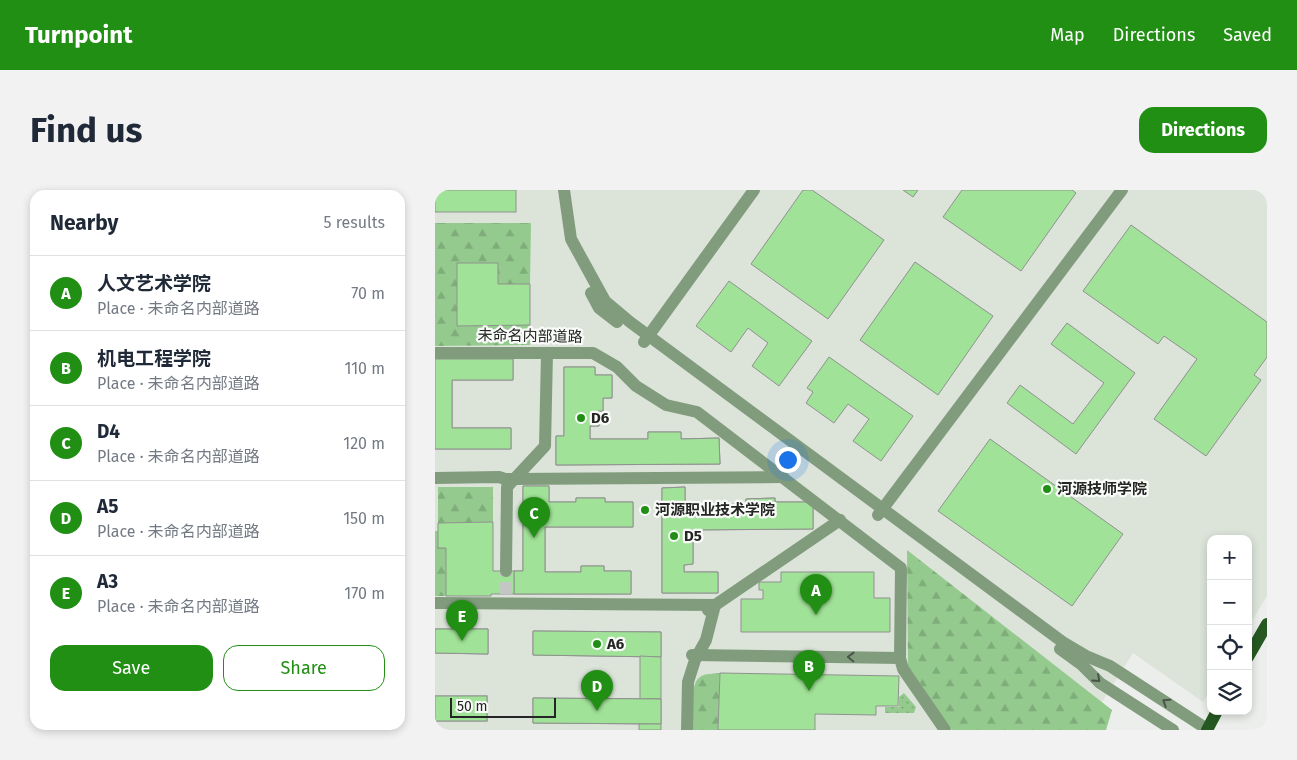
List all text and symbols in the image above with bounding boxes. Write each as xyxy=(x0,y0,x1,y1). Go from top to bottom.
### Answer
text: Turnpoint xyxy=(25,21,132,49)
text: Map xyxy=(1050,24,1085,46)
text: Directions xyxy=(1113,24,1195,46)
text: Saved xyxy=(1223,24,1272,46)
button: Directions xyxy=(1139,107,1267,153)
text: Find us xyxy=(30,109,142,151)
text: Nearby xyxy=(50,210,118,236)
text: 5 results xyxy=(324,213,385,232)
text: 人文艺术学院 xyxy=(97,272,211,295)
text: A xyxy=(61,284,71,303)
text: 70 m xyxy=(351,284,385,303)
text: Place · 未命名内部道路 xyxy=(97,299,260,318)
street label: 未命名内部道路 xyxy=(477,326,583,346)
text: 机电工程学院 xyxy=(97,347,211,370)
text: B xyxy=(61,359,71,378)
text: 110 m xyxy=(344,359,385,378)
text: Place · 未命名内部道路 xyxy=(97,374,260,393)
place label: D6 xyxy=(591,409,610,427)
marker: D6 xyxy=(575,412,587,424)
text: D4 xyxy=(97,420,120,443)
text: C xyxy=(61,434,71,453)
text: 120 m xyxy=(343,434,385,453)
text: Place · 未命名内部道路 xyxy=(97,447,260,466)
your location xyxy=(775,447,801,473)
place label: 河源技师学院 xyxy=(1057,480,1147,498)
marker: 河源技师学院 xyxy=(1041,483,1053,495)
text: A5 xyxy=(97,495,118,518)
pin: C xyxy=(518,497,550,538)
place label: 河源职业技术学院 xyxy=(655,501,775,519)
marker: 河源职业技术学院 xyxy=(639,504,651,516)
text: D xyxy=(61,509,71,528)
text: 150 m xyxy=(343,509,385,528)
text: Place · 未命名内部道路 xyxy=(97,522,260,541)
place label: D5 xyxy=(684,527,702,545)
marker: D5 xyxy=(668,530,680,542)
map controls xyxy=(1207,535,1252,715)
button: + xyxy=(1207,535,1252,580)
text: A3 xyxy=(97,570,118,593)
pin: A xyxy=(800,574,832,615)
button: − xyxy=(1207,580,1252,625)
text: E xyxy=(62,584,70,603)
text: 170 m xyxy=(344,584,385,603)
text: Place · 未命名内部道路 xyxy=(97,597,260,616)
pin: E xyxy=(446,600,478,641)
button: locate xyxy=(1207,625,1252,670)
place label: A6 xyxy=(606,635,625,653)
marker: A6 xyxy=(591,638,603,650)
button: Save xyxy=(50,645,213,691)
button: Share xyxy=(223,645,385,691)
pin: B xyxy=(793,650,825,691)
one-way arrow xyxy=(847,652,854,662)
pin: D xyxy=(581,670,613,711)
button: layers xyxy=(1207,670,1252,715)
one-way arrow xyxy=(1092,673,1101,682)
scale bar xyxy=(450,695,556,718)
text: 50 m xyxy=(457,698,488,715)
one-way arrow xyxy=(1163,699,1172,709)

